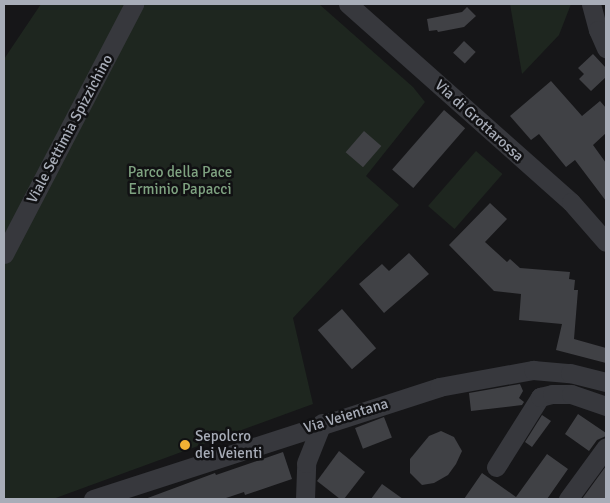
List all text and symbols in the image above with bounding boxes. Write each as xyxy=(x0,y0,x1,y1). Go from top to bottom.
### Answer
street label: Viale Settimia Spizzichino xyxy=(23,52,117,206)
street label: Via di Grottarossa xyxy=(431,76,527,166)
park label: Parco della Pace Erminio Papacci xyxy=(128,163,232,198)
street label: Via Veientana xyxy=(302,395,390,437)
place label: Sepolcro dei Veienti xyxy=(195,427,262,462)
marker: Sepolcro dei Veienti xyxy=(179,439,191,451)

